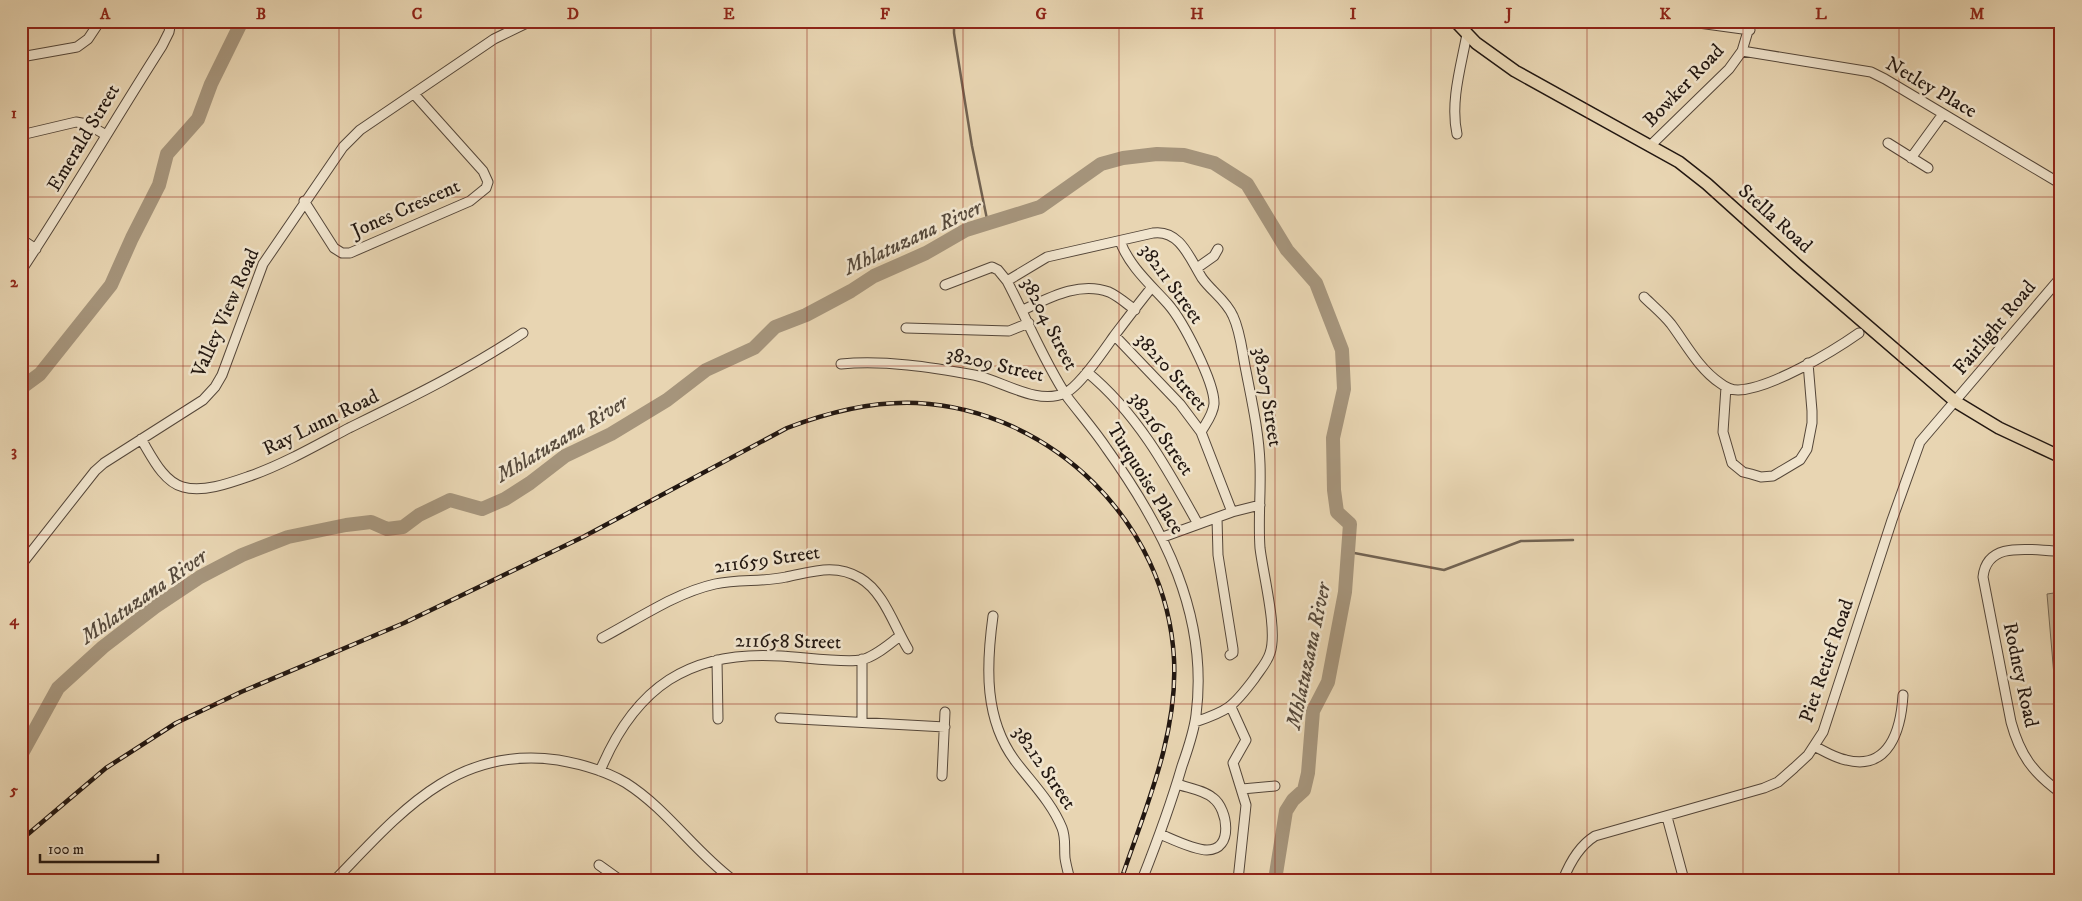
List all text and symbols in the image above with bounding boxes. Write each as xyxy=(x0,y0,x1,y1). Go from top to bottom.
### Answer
text: A xyxy=(99,4,111,24)
text: B xyxy=(256,4,266,24)
text: C xyxy=(412,4,422,24)
text: D xyxy=(567,4,579,24)
text: E xyxy=(723,4,735,24)
text: F xyxy=(880,4,890,24)
text: G xyxy=(1035,4,1047,24)
text: H xyxy=(1190,4,1204,24)
text: I xyxy=(1350,4,1357,24)
text: J xyxy=(1504,4,1513,24)
text: K xyxy=(1659,4,1671,24)
text: L xyxy=(1815,4,1827,24)
text: M xyxy=(1970,4,1985,24)
street label: Bowker Road xyxy=(1638,39,1730,133)
street label: Netley Place xyxy=(1881,52,1981,124)
street label: Emerald Street xyxy=(42,80,126,196)
text: 1 xyxy=(11,103,17,123)
street label: Jones Crescent xyxy=(346,174,464,245)
street label: Stella Road xyxy=(1733,179,1817,259)
water label: Mhlatuzana River xyxy=(838,194,987,282)
street label: 38211 Street xyxy=(1133,239,1209,329)
street label: Valley View Road xyxy=(186,245,266,382)
text: 2 xyxy=(10,272,19,292)
street label: 38204 Street xyxy=(1015,273,1083,375)
street label: Fairlight Road xyxy=(1948,276,2042,380)
street label: 38210 Street xyxy=(1129,328,1213,416)
street label: 38209 Street xyxy=(944,342,1046,388)
street label: 38207 Street xyxy=(1247,346,1287,448)
street label: Ray Lunn Road xyxy=(259,384,383,462)
street label: 38216 Street xyxy=(1123,387,1199,481)
water label: Mhlatuzana River xyxy=(490,389,634,490)
street label: Turquoise Place xyxy=(1101,418,1189,540)
text: 3 xyxy=(11,441,17,461)
street label: 211659 Street xyxy=(713,540,821,580)
water label: Mhlatuzana River xyxy=(74,543,214,652)
water label: Mhlatuzana River xyxy=(1280,579,1338,733)
street label: Piet Retief Road xyxy=(1794,596,1860,726)
text: 4 xyxy=(8,610,19,630)
street label: Rodney Road xyxy=(1997,620,2043,730)
street label: 211658 Street xyxy=(735,629,841,655)
street label: 38212 Street xyxy=(1007,721,1081,815)
text: 5 xyxy=(9,780,18,800)
scale bar xyxy=(40,831,158,863)
text: 100 m xyxy=(48,840,84,859)

